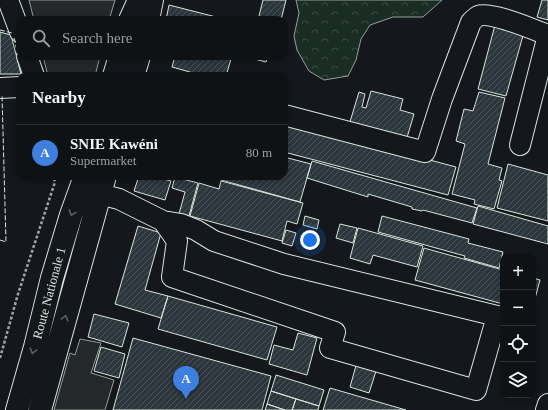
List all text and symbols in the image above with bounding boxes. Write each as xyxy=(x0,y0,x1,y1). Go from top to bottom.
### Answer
search box xyxy=(16,16,288,60)
icon: search xyxy=(30,27,52,49)
text: Search here xyxy=(62,30,132,46)
text: Nearby xyxy=(32,88,86,107)
text: SNIE Kawéni xyxy=(70,136,158,152)
text: A xyxy=(40,145,50,160)
text: 80 m xyxy=(246,145,272,160)
text: Supermarket xyxy=(70,153,136,168)
one-way arrow xyxy=(68,209,77,216)
your location xyxy=(300,230,320,250)
street label: Route Nationale 1 xyxy=(30,245,68,341)
map controls xyxy=(500,254,536,398)
button: + xyxy=(500,254,536,290)
button: − xyxy=(500,290,536,326)
one-way arrow xyxy=(61,315,69,322)
button: locate xyxy=(500,326,536,362)
one-way arrow xyxy=(29,348,38,355)
button: layers xyxy=(500,362,536,398)
pin: A xyxy=(173,366,199,399)

